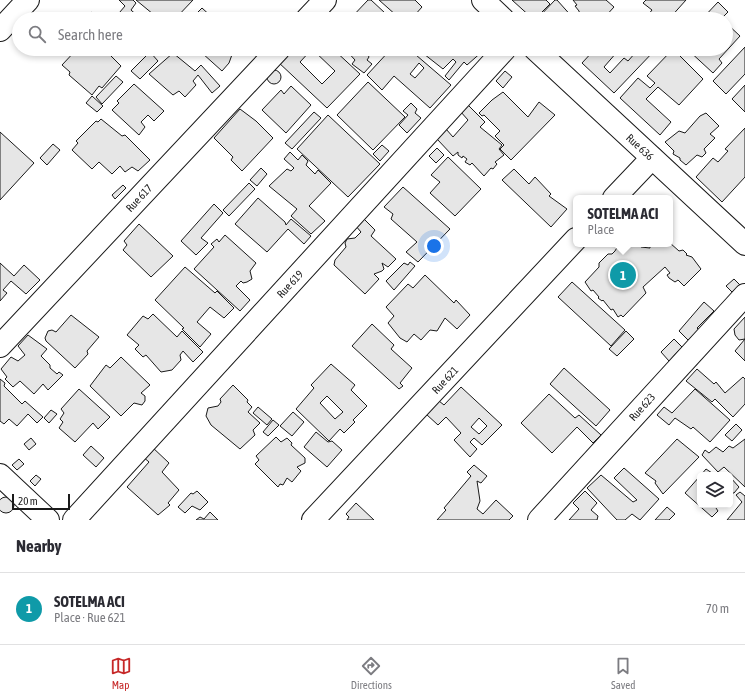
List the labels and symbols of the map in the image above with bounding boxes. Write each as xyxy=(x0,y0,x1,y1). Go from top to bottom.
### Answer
street label: Rue 636 xyxy=(624,131,656,163)
street label: Rue 617 xyxy=(123,182,155,214)
your location xyxy=(424,236,444,256)
pin: 1 xyxy=(610,260,636,290)
street label: Rue 619 xyxy=(274,268,306,300)
street label: Rue 621 xyxy=(429,364,461,396)
street label: Rue 623 xyxy=(627,391,657,423)
scale bar xyxy=(12,492,70,511)

